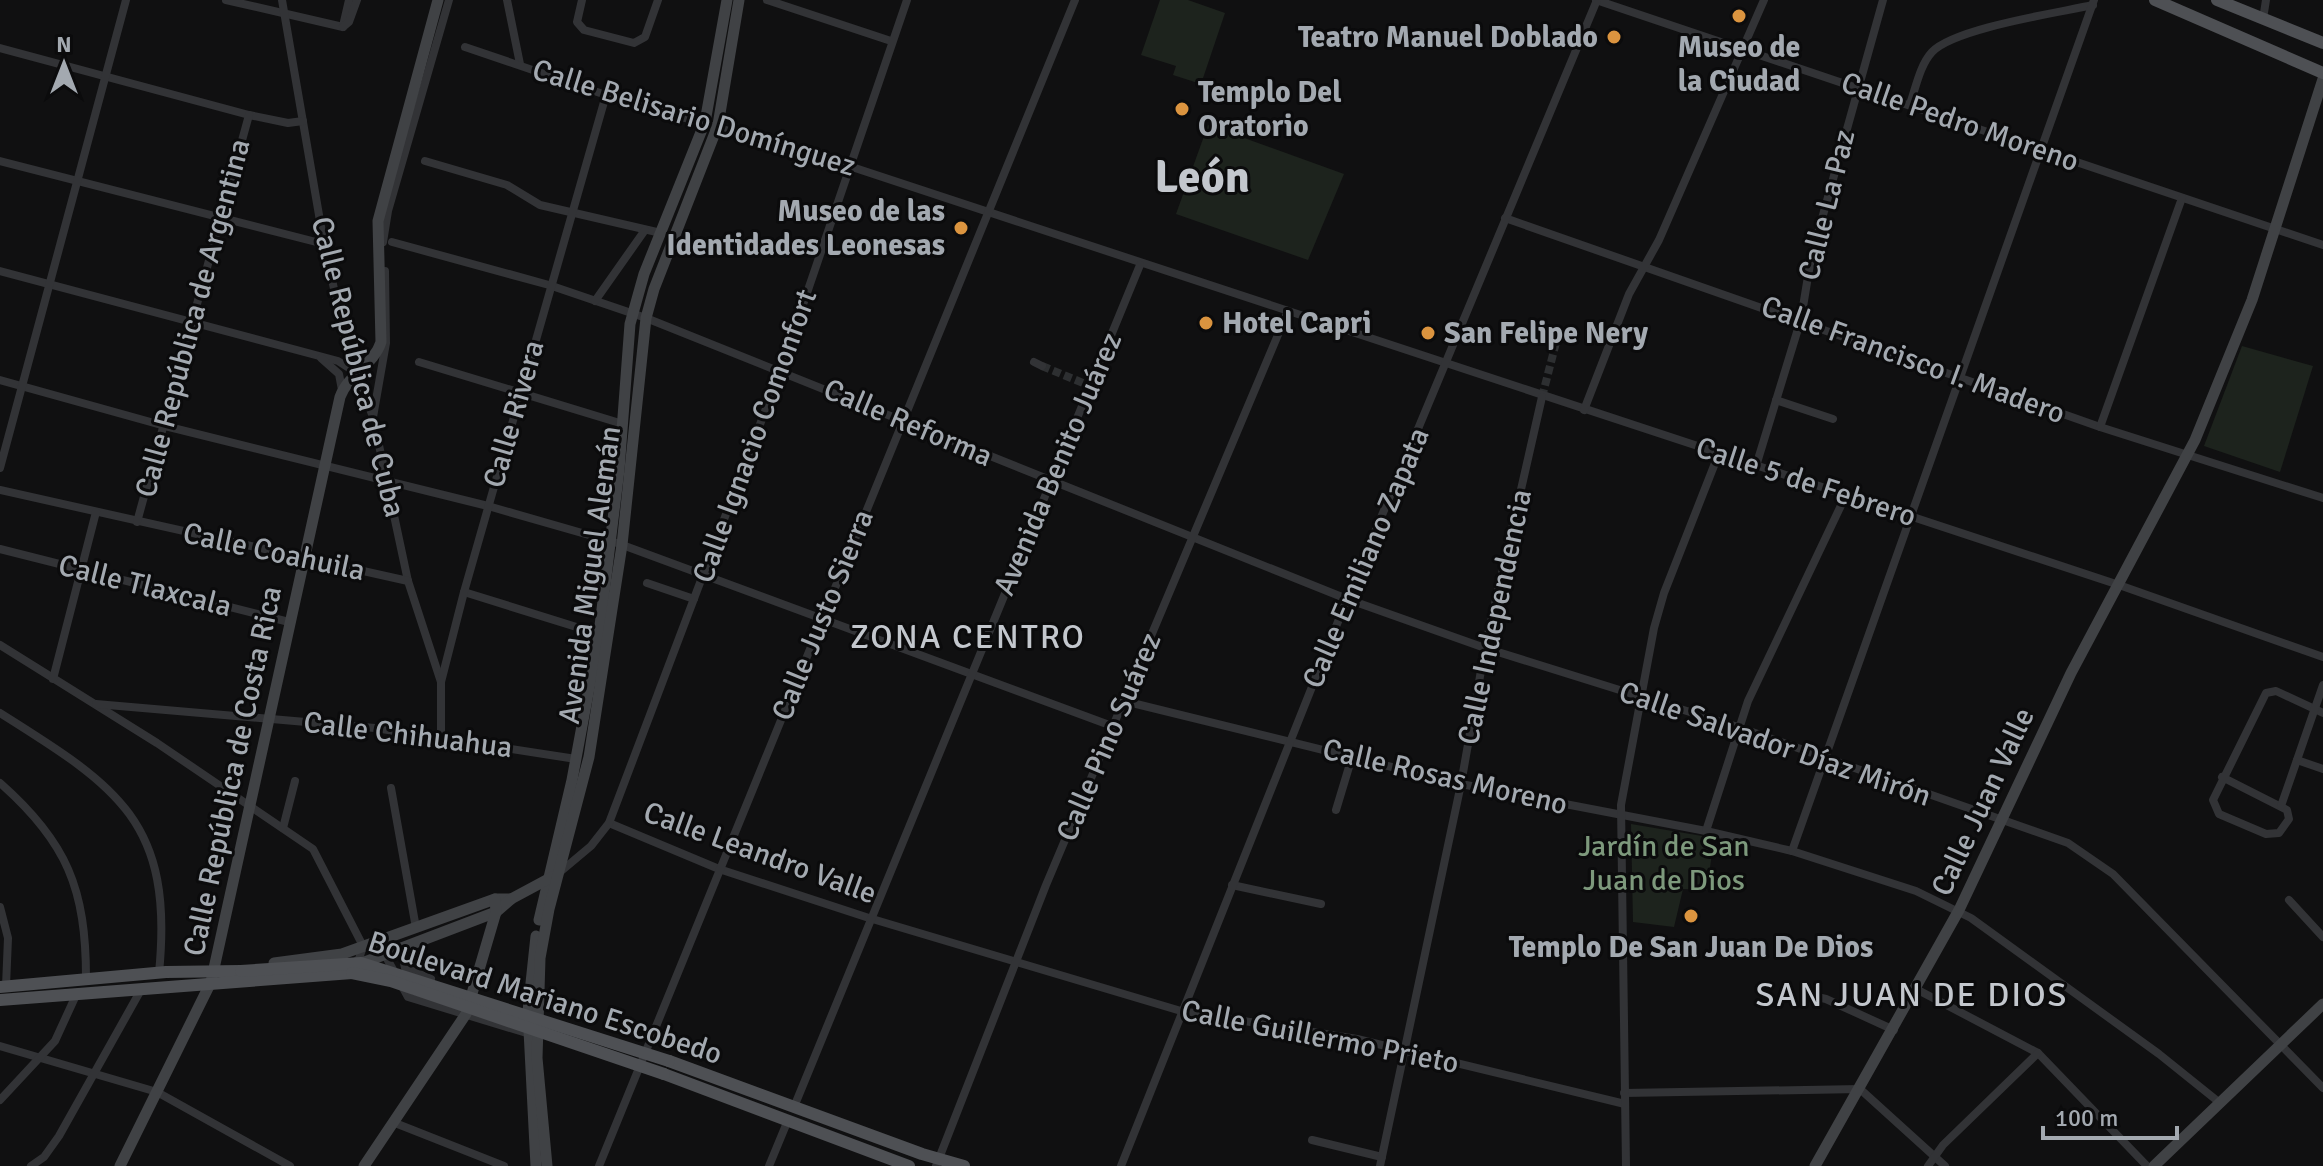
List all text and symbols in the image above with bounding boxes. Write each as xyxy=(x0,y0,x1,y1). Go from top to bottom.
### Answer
marker: Museo de la Ciudad xyxy=(1730,7,1748,25)
place label: Teatro Manuel Doblado xyxy=(1298,19,1598,56)
north arrow xyxy=(24,24,104,104)
marker: Teatro Manuel Doblado xyxy=(1605,28,1623,46)
place label: Museo de la Ciudad xyxy=(1678,29,1800,100)
text: N xyxy=(56,31,72,58)
street label: Calle Belisario Domínguez xyxy=(528,51,860,185)
street label: Calle Pedro Moreno xyxy=(1836,64,2084,180)
place label: Templo Del Oratorio xyxy=(1198,74,1342,145)
marker: Templo Del Oratorio xyxy=(1173,100,1191,118)
street label: Calle La Paz xyxy=(1790,126,1864,284)
street label: Calle República de Argentina xyxy=(127,135,259,501)
district label: León xyxy=(1154,149,1250,205)
place label: Museo de las Identidades Leonesas xyxy=(666,193,945,264)
street label: Calle República de Cuba xyxy=(303,213,413,521)
marker: Museo de las Identidades Leonesas xyxy=(952,219,970,237)
street label: Calle Ignacio Comonfort xyxy=(685,284,825,588)
street label: Calle Francisco I. Madero xyxy=(1756,288,2070,432)
place label: Hotel Capri xyxy=(1222,305,1371,342)
marker: Hotel Capri xyxy=(1197,314,1215,332)
place label: San Felipe Nery xyxy=(1444,315,1648,352)
marker: San Felipe Nery xyxy=(1419,324,1437,342)
street label: Avenida Benito Juárez xyxy=(986,327,1130,601)
street label: Calle Rivera xyxy=(475,336,553,492)
street label: Calle Reforma xyxy=(818,371,998,475)
street label: Calle Emiliano Zapata xyxy=(1294,422,1438,694)
street label: Avenida Miguel Alemán xyxy=(551,424,629,726)
street label: Calle 5 de Febrero xyxy=(1691,429,1921,535)
street label: Calle Independencia xyxy=(1450,486,1540,748)
street label: Calle Justo Sierra xyxy=(764,504,882,726)
street label: Calle Coahuila xyxy=(180,515,368,589)
street label: Calle Tlaxcala xyxy=(55,547,235,625)
street label: Calle República de Costa Rica xyxy=(176,583,290,959)
district label: ZONA CENTRO xyxy=(850,616,1086,658)
street label: Calle Pino Suárez xyxy=(1048,627,1170,847)
street label: Calle Salvador Díaz Mirón xyxy=(1614,673,1936,815)
street label: Calle Juan Valle xyxy=(1923,702,2043,902)
street label: Calle Chihuahua xyxy=(301,704,515,766)
street label: Calle Rosas Moreno xyxy=(1319,731,1571,823)
street label: Calle Leandro Valle xyxy=(639,794,881,912)
park label: Jardín de San Juan de Dios xyxy=(1578,828,1750,899)
marker: Templo De San Juan De Dios xyxy=(1682,907,1700,925)
street label: Boulevard Mariano Escobedo xyxy=(363,923,727,1073)
place label: Templo De San Juan De Dios xyxy=(1509,929,1873,966)
district label: SAN JUAN DE DIOS xyxy=(1755,974,2069,1016)
street label: Calle Guillermo Prieto xyxy=(1178,992,1462,1082)
scale bar xyxy=(2043,1090,2177,1140)
text: 100 m xyxy=(2055,1103,2118,1133)

